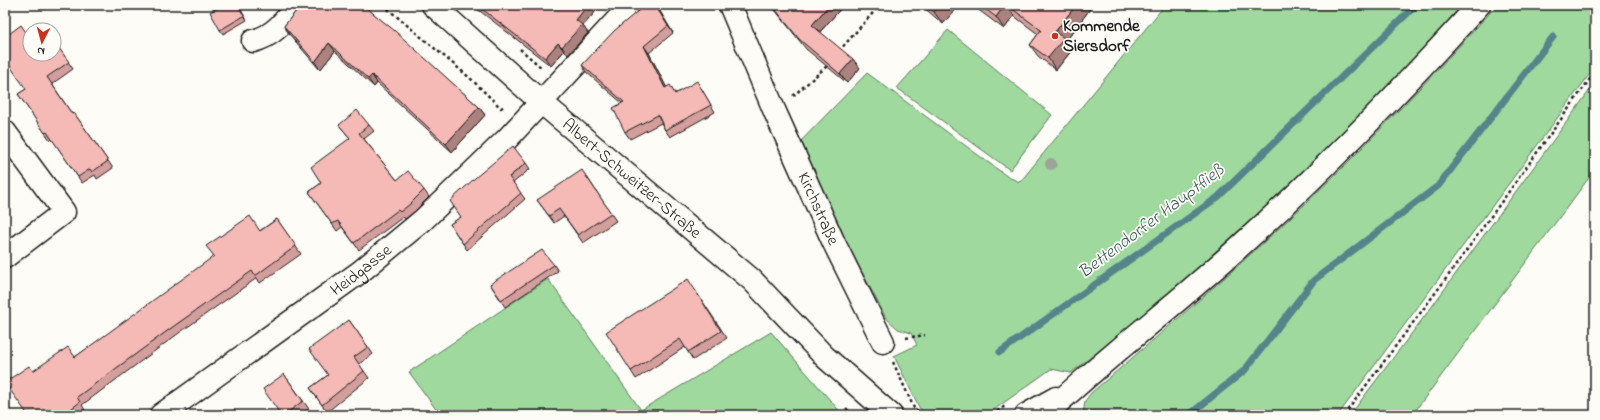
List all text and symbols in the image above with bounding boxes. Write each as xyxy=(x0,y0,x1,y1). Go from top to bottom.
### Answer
place label: Kommende Siersdorf xyxy=(1063,14,1141,59)
north arrow xyxy=(22,22,62,62)
marker: Kommende Siersdorf xyxy=(1050,31,1060,41)
text: N xyxy=(37,43,46,59)
street label: Albert-Schweitzer-Straße xyxy=(557,112,707,245)
water label: Bettendorfer Hauptfließ xyxy=(1074,158,1231,286)
street label: Kirchstraße xyxy=(791,168,846,249)
street label: Heidgasse xyxy=(325,238,397,302)

